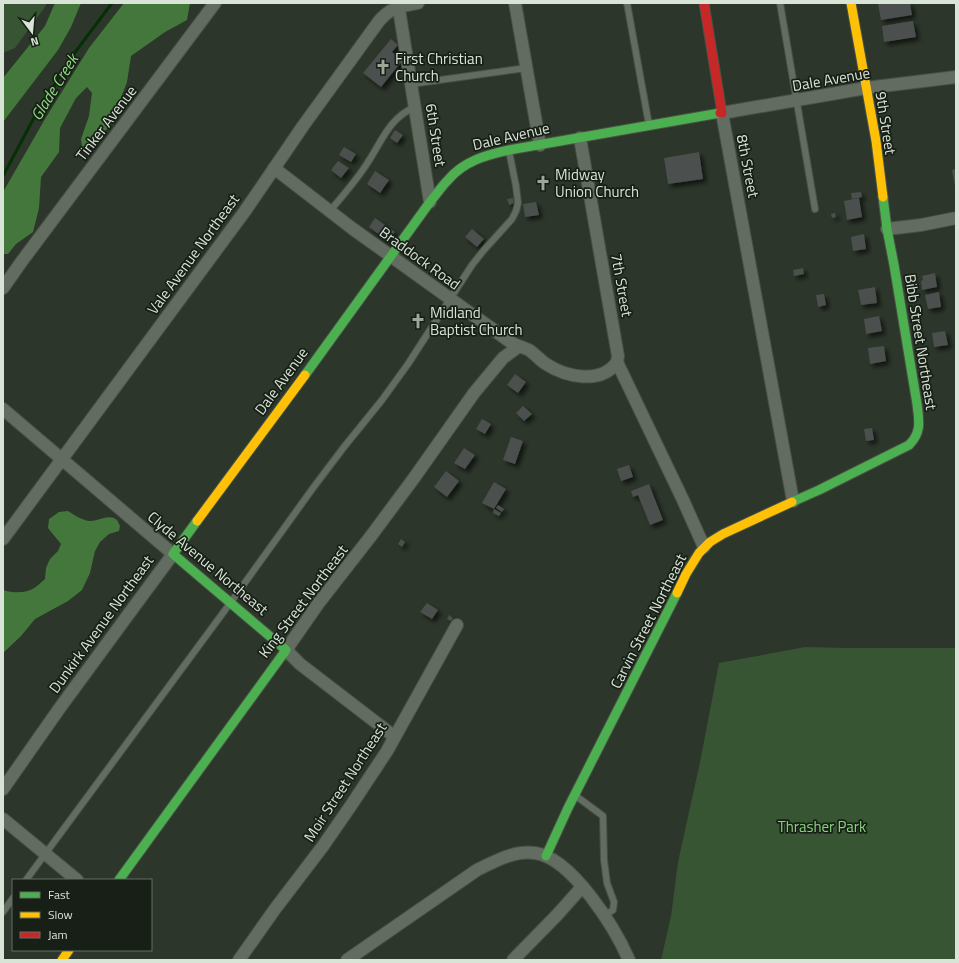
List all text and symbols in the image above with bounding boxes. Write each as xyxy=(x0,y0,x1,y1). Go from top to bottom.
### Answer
north arrow xyxy=(12,12,52,52)
text: N xyxy=(29,33,41,50)
place label: First Christian Church xyxy=(395,47,483,87)
water label: Glade Creek xyxy=(24,48,85,125)
church icon: First Christian Church xyxy=(374,58,392,76)
street label: Dale Avenue xyxy=(790,61,872,97)
street label: Tinker Avenue xyxy=(70,80,142,166)
street label: 9th Street xyxy=(870,90,902,157)
street label: 6th Street xyxy=(420,102,452,169)
street label: Dale Avenue xyxy=(470,116,552,156)
street label: 8th Street xyxy=(731,133,766,200)
place label: Midway Union Church xyxy=(555,163,639,203)
church icon: Midway Union Church xyxy=(534,174,552,192)
street label: Vale Avenue Northeast xyxy=(141,188,245,319)
street label: Braddock Road xyxy=(375,221,465,295)
street label: 7th Street xyxy=(605,252,639,319)
street label: Bibb Street Northeast xyxy=(899,272,943,412)
place label: Midland Baptist Church xyxy=(430,301,523,341)
church icon: Midland Baptist Church xyxy=(409,312,427,330)
street label: Dale Avenue xyxy=(249,343,313,419)
street label: Clyde Avenue Northeast xyxy=(143,505,274,621)
street label: King Street Northeast xyxy=(253,539,354,663)
street label: Carvin Street Northeast xyxy=(604,549,692,692)
street label: Dunkirk Avenue Northeast xyxy=(43,550,159,698)
street label: Moir Street Northeast xyxy=(298,717,393,846)
park label: Thrasher Park xyxy=(778,815,866,838)
legend xyxy=(12,879,152,951)
text: Fast xyxy=(48,885,71,904)
text: Slow xyxy=(48,905,73,924)
text: Jam xyxy=(48,925,68,944)

